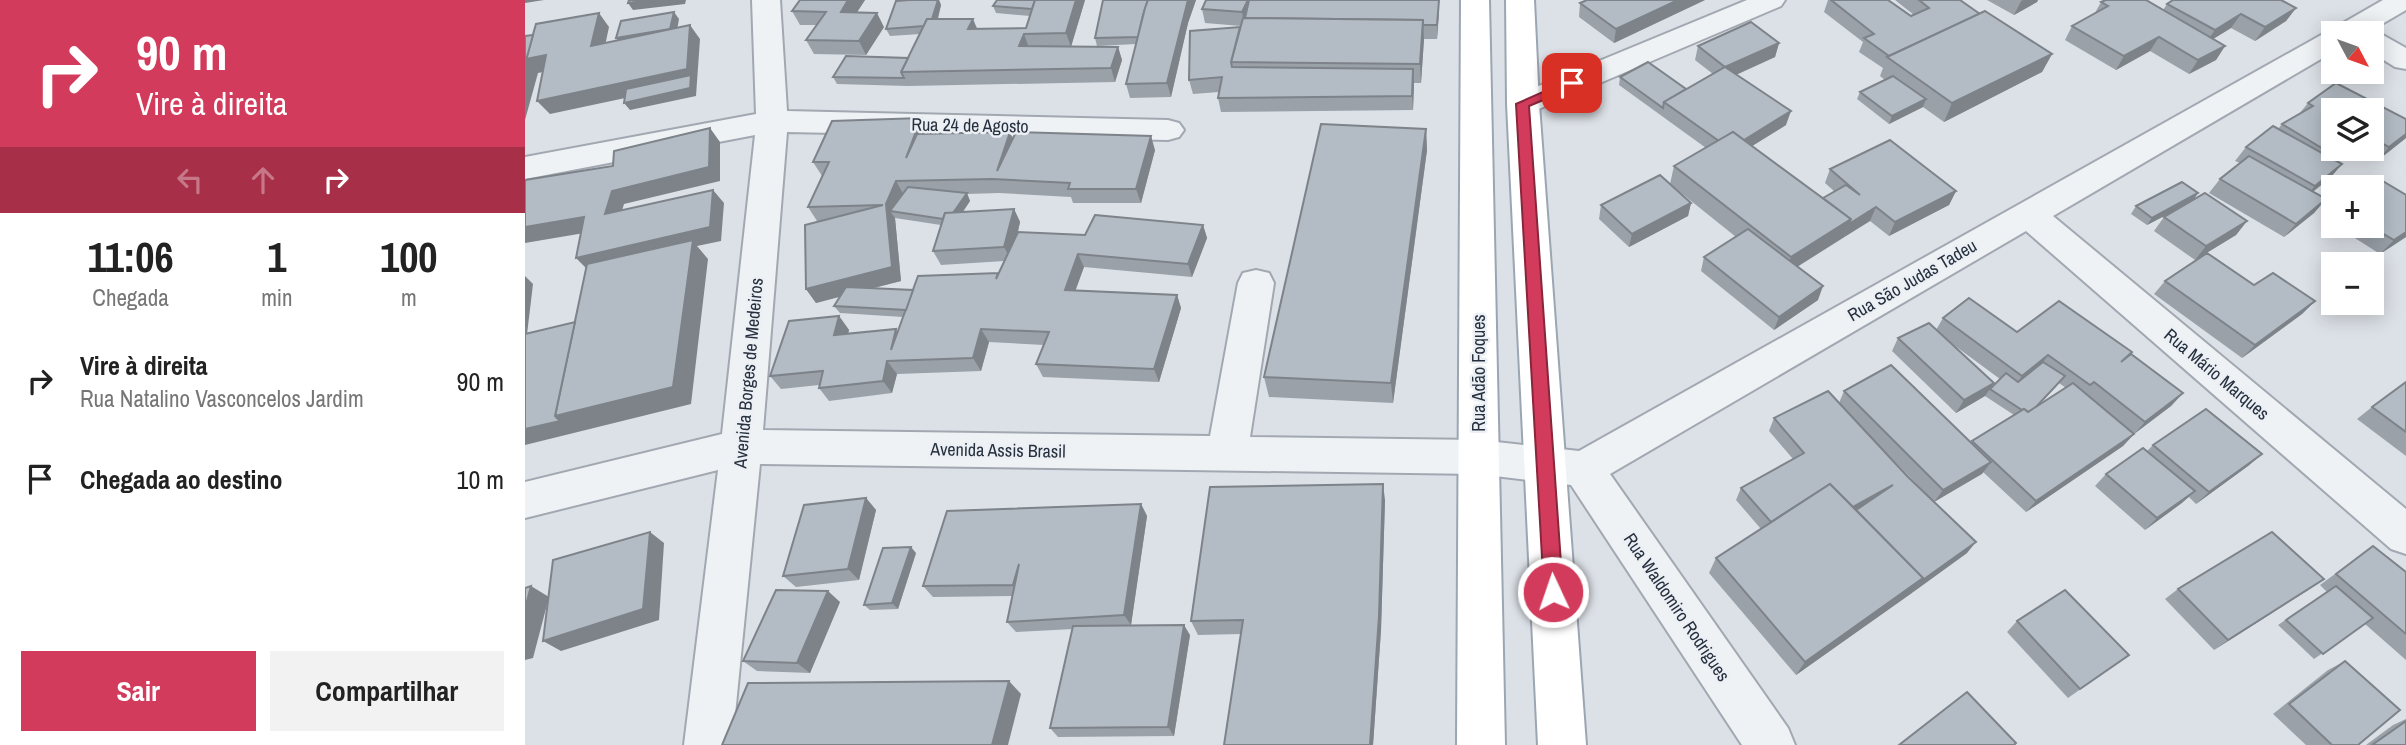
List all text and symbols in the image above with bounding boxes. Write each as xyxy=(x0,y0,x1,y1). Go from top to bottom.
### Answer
text: 90 m xyxy=(136,19,228,85)
north arrow xyxy=(2321,21,2383,84)
map controls xyxy=(2321,21,2384,315)
icon: right xyxy=(21,28,112,119)
pin xyxy=(1542,53,1602,113)
icon: arrive xyxy=(1553,64,1591,102)
text: Vire à direita xyxy=(136,82,287,125)
button: layers xyxy=(2321,98,2384,161)
street label: Rua 24 de Agosto xyxy=(911,111,1029,139)
icon: left xyxy=(171,161,209,199)
icon: ahead xyxy=(244,161,282,199)
icon: right xyxy=(317,161,355,199)
button: + xyxy=(2321,175,2384,238)
text: 11:06 xyxy=(87,229,174,285)
text: 1 xyxy=(267,229,286,285)
text: 100 xyxy=(380,229,438,285)
street label: Rua São Judas Tadeu xyxy=(1843,233,1981,327)
button: − xyxy=(2321,252,2384,315)
street label: Avenida Borges de Medeiros xyxy=(727,277,769,470)
text: Chegada xyxy=(92,282,169,313)
text: min xyxy=(261,282,293,313)
text: m xyxy=(401,282,417,313)
street label: Rua Adão Foques xyxy=(1466,314,1491,432)
street label: Rua Mário Marques xyxy=(2159,323,2275,425)
text: Vire à direita xyxy=(80,348,208,383)
icon: right xyxy=(21,362,59,400)
text: 90 m xyxy=(457,364,504,399)
text: Rua Natalino Vasconcelos Jardim xyxy=(80,383,364,414)
street label: Avenida Assis Brasil xyxy=(929,436,1066,464)
icon: arrive xyxy=(21,460,59,498)
text: Chegada ao destino xyxy=(80,462,283,497)
text: 10 m xyxy=(457,462,504,497)
street label: Rua Waldomiro Rodrigues xyxy=(1618,528,1736,686)
position arrow xyxy=(1516,555,1590,629)
button: Sair xyxy=(21,651,256,731)
button: Compartilhar xyxy=(270,651,504,731)

